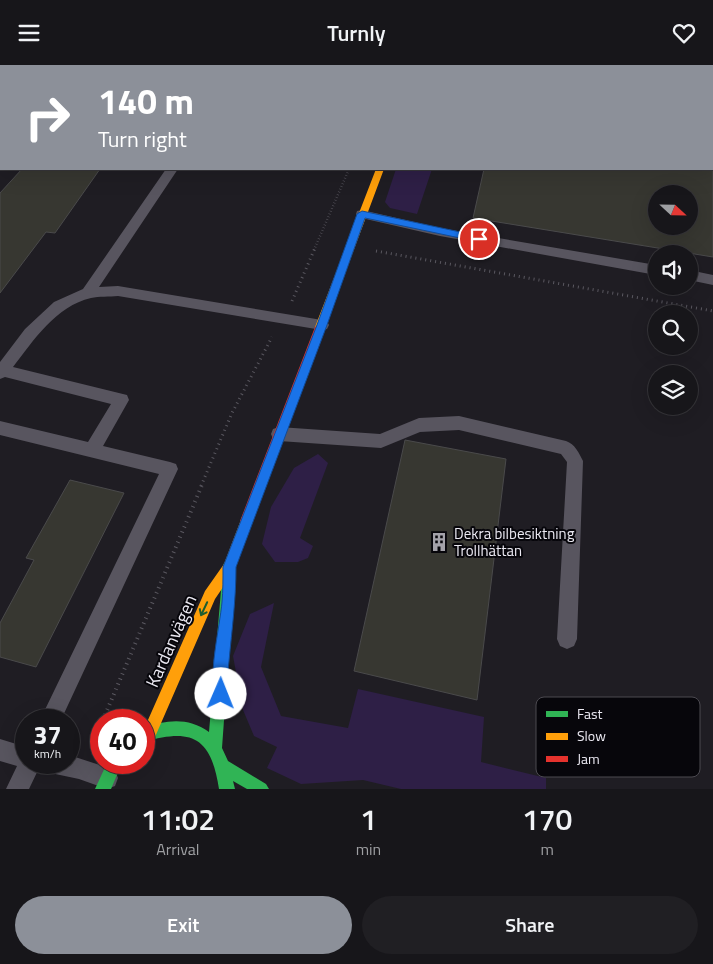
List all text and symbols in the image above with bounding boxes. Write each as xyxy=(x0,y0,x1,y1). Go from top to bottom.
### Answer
text: Turnly xyxy=(327,16,386,50)
icon: menu xyxy=(15,19,43,47)
icon: heart xyxy=(670,19,698,47)
text: 140 m xyxy=(98,74,194,128)
icon: right xyxy=(15,85,80,150)
text: Turn right xyxy=(98,122,187,156)
north arrow xyxy=(648,185,698,235)
map controls xyxy=(648,185,698,415)
pin xyxy=(458,218,500,260)
icon: arrive xyxy=(465,225,493,253)
button: sound xyxy=(648,245,698,295)
button: search xyxy=(648,305,698,355)
button: layers xyxy=(648,365,698,415)
place label: Dekra bilbesiktning Trollhättan xyxy=(454,522,575,562)
building icon: Dekra bilbesiktning Trollhättan xyxy=(428,531,450,553)
street label: Kardanvägen xyxy=(139,590,203,692)
one-way arrow xyxy=(199,601,208,616)
position arrow xyxy=(194,667,246,719)
legend xyxy=(536,697,700,777)
text: Fast xyxy=(577,703,602,724)
speed limit sign: 40 xyxy=(90,709,155,774)
text: 37 xyxy=(33,716,62,754)
text: Slow xyxy=(577,725,606,746)
text: km/h xyxy=(34,744,61,763)
text: Jam xyxy=(577,748,600,769)
text: 11:02 xyxy=(141,796,215,842)
text: 1 xyxy=(360,796,377,842)
text: 170 xyxy=(522,796,572,842)
text: Arrival xyxy=(156,837,200,861)
text: min xyxy=(356,837,381,861)
text: m xyxy=(540,837,554,861)
button: Exit xyxy=(15,896,352,954)
button: Share xyxy=(362,896,698,954)

